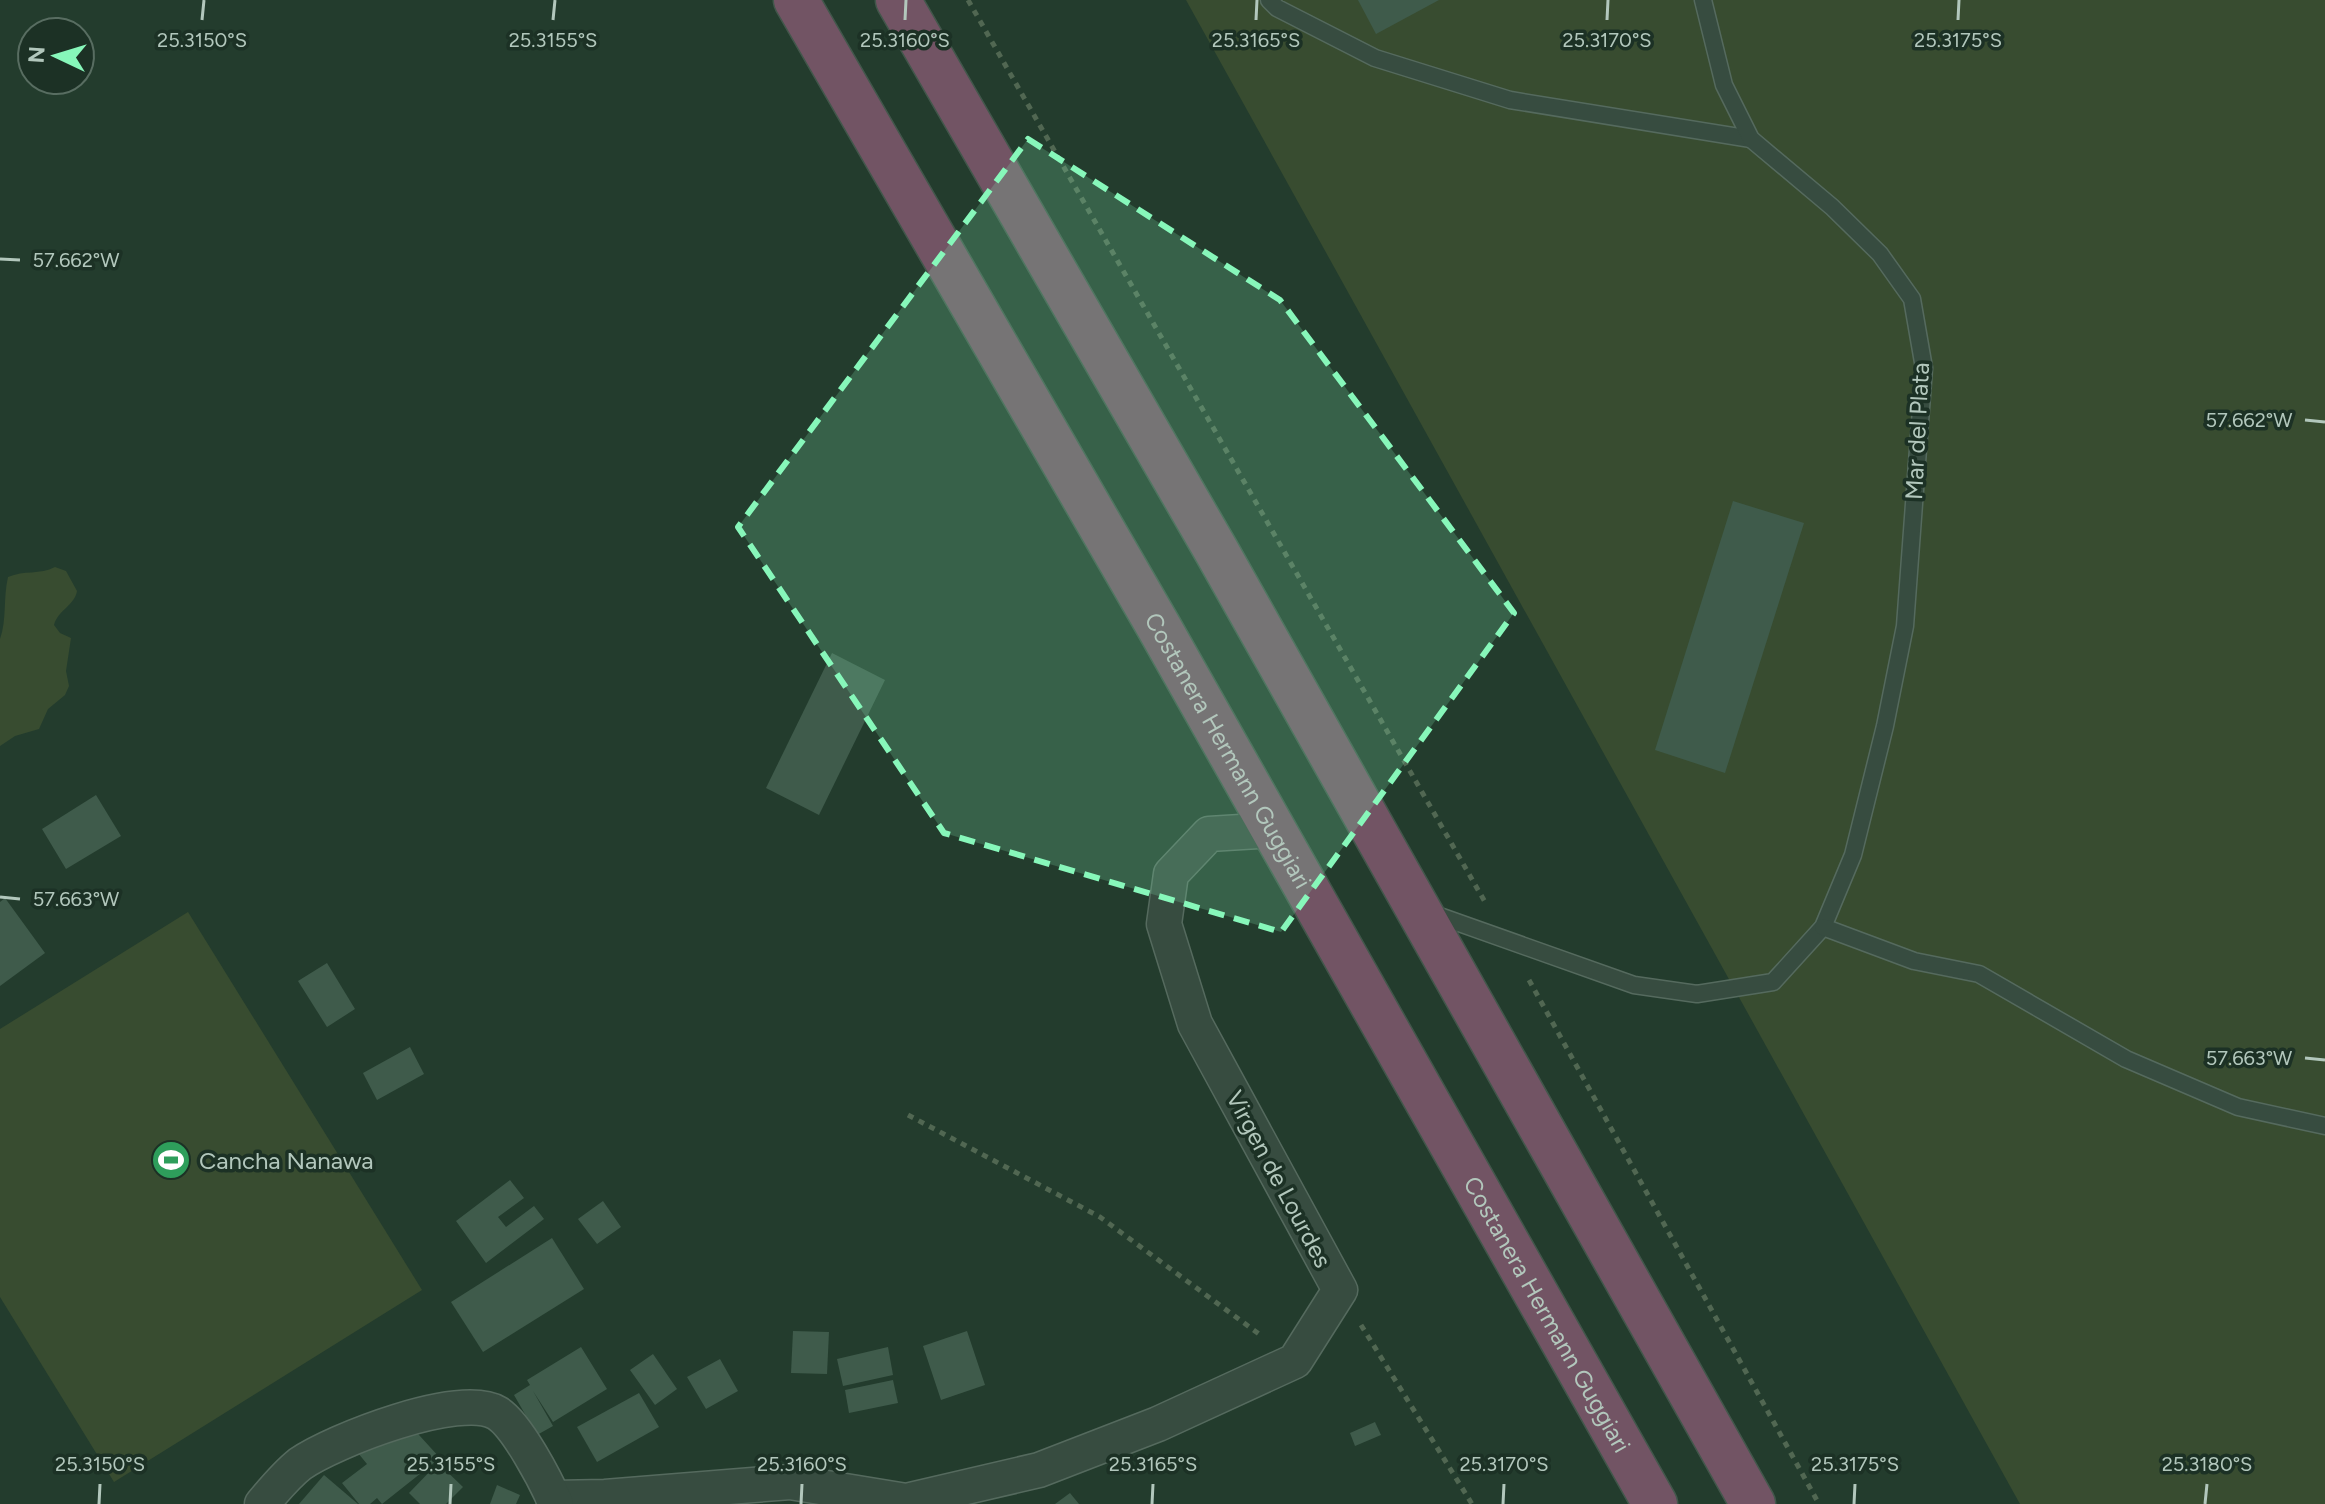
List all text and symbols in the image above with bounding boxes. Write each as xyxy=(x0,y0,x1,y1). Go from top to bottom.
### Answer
north arrow xyxy=(16,16,96,96)
text: 25.3150°S xyxy=(157,28,247,52)
text: 25.3155°S xyxy=(509,28,597,52)
text: 25.3160°S xyxy=(860,28,950,52)
text: 25.3165°S xyxy=(1212,28,1300,52)
text: 25.3170°S xyxy=(1562,28,1652,52)
text: 25.3175°S xyxy=(1914,28,2002,52)
text: N xyxy=(22,45,51,64)
text: 57.662°W xyxy=(33,248,119,272)
street label: Mar del Plata xyxy=(1899,362,1935,500)
text: 57.662°W xyxy=(2206,408,2292,432)
street label: Costanera Hermann Guggiari xyxy=(1139,607,1318,893)
text: 57.663°W xyxy=(33,887,119,911)
text: 57.663°W xyxy=(2206,1046,2292,1070)
street label: Virgen de Lourdes xyxy=(1220,1086,1338,1272)
sports icon: Cancha Nanawa xyxy=(150,1139,192,1181)
place label: Cancha Nanawa xyxy=(199,1146,374,1175)
street label: Costanera Hermann Guggiari xyxy=(1458,1171,1637,1457)
text: 25.3150°S xyxy=(55,1452,145,1476)
text: 25.3155°S xyxy=(407,1452,495,1476)
text: 25.3160°S xyxy=(757,1452,847,1476)
text: 25.3165°S xyxy=(1109,1452,1197,1476)
text: 25.3170°S xyxy=(1459,1452,1549,1476)
text: 25.3175°S xyxy=(1811,1452,1899,1476)
text: 25.3180°S xyxy=(2162,1452,2252,1476)

